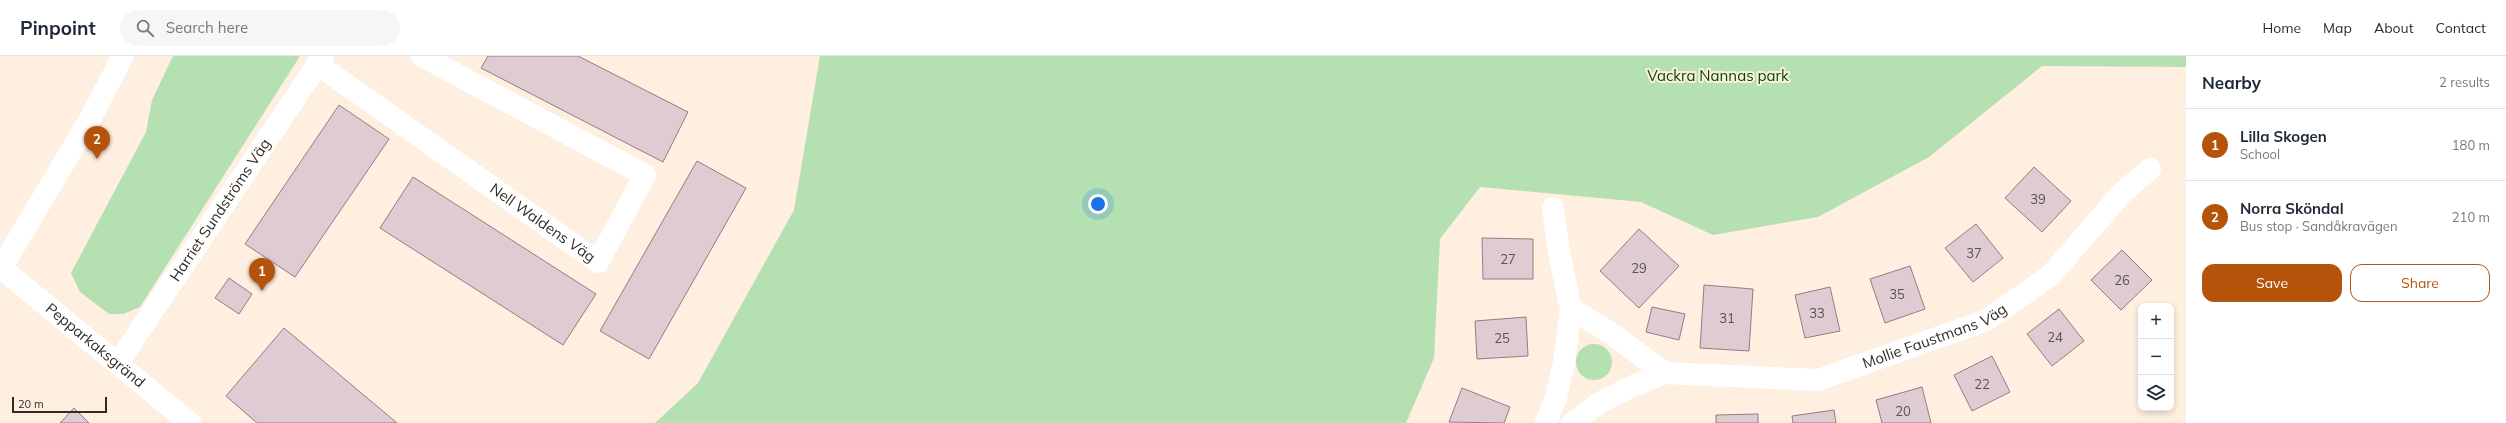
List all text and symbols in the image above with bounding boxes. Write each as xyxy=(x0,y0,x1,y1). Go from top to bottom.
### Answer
search box xyxy=(120,10,400,46)
text: Pinpoint xyxy=(20,16,96,40)
icon: search xyxy=(134,17,156,39)
text: Search here xyxy=(166,18,248,37)
text: Home xyxy=(2262,19,2301,37)
text: Map xyxy=(2323,19,2352,37)
text: About xyxy=(2374,19,2414,37)
text: Contact xyxy=(2436,19,2486,37)
park label: Vackra Nannas park xyxy=(1647,66,1789,85)
text: Nearby xyxy=(2202,72,2261,93)
text: 2 results xyxy=(2439,74,2490,90)
pin: 2 xyxy=(84,126,110,159)
text: Lilla Skogen xyxy=(2240,127,2327,146)
street label: Harriet Sundströms Väg xyxy=(165,135,274,285)
text: 1 xyxy=(2211,137,2219,153)
text: 180 m xyxy=(2452,137,2490,153)
text: School xyxy=(2240,146,2280,162)
street label: Nell Waldens Väg xyxy=(486,179,599,266)
house number: 39 xyxy=(2030,191,2046,207)
your location xyxy=(1088,194,1108,214)
text: Norra Sköndal xyxy=(2240,199,2344,218)
text: 2 xyxy=(2211,209,2219,225)
text: 210 m xyxy=(2452,209,2490,225)
text: Bus stop · Sandåkravägen xyxy=(2240,218,2398,234)
house number: 37 xyxy=(1966,245,1982,261)
house number: 27 xyxy=(1500,251,1516,267)
pin: 1 xyxy=(249,258,275,291)
house number: 29 xyxy=(1631,260,1647,276)
button: Save xyxy=(2202,264,2342,302)
button: Share xyxy=(2350,264,2490,302)
house number: 26 xyxy=(2114,272,2130,288)
house number: 35 xyxy=(1889,286,1905,302)
street label: Pepparkaksgränd xyxy=(42,299,149,391)
street label: Mollie Faustmans Väg xyxy=(1860,299,2010,372)
map controls xyxy=(2138,303,2174,411)
button: + xyxy=(2138,303,2174,339)
house number: 33 xyxy=(1809,305,1825,321)
house number: 31 xyxy=(1719,310,1735,326)
house number: 24 xyxy=(2047,329,2063,345)
house number: 25 xyxy=(1494,330,1510,346)
button: − xyxy=(2138,339,2174,375)
button: layers xyxy=(2138,375,2174,411)
house number: 22 xyxy=(1974,376,1990,392)
scale bar xyxy=(12,395,107,414)
text: 20 m xyxy=(18,397,44,411)
house number: 20 xyxy=(1895,403,1911,419)

